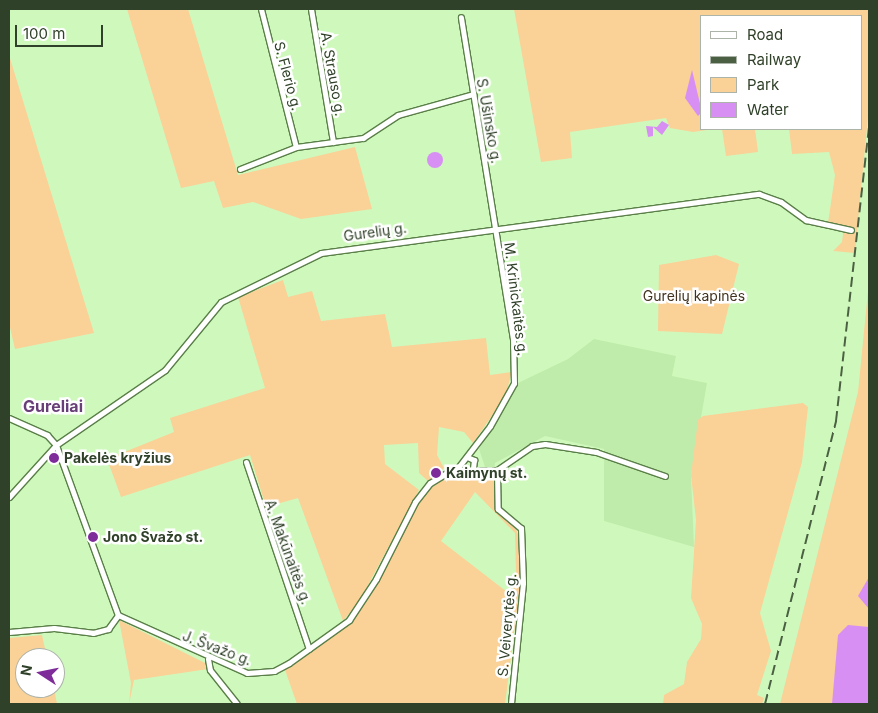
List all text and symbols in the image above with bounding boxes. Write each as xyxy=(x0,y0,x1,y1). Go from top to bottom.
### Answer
scale bar xyxy=(18,15,105,47)
legend xyxy=(700,15,863,130)
text: 100 m xyxy=(23,24,65,43)
text: Road xyxy=(747,25,783,44)
street label: A. Strauso g. xyxy=(317,31,349,117)
street label: S. Flerio g. xyxy=(271,40,305,112)
text: Railway xyxy=(747,50,801,69)
text: Park xyxy=(747,75,779,94)
street label: S. Ušinsko g. xyxy=(473,77,505,165)
text: Water xyxy=(747,100,789,119)
street label: Gurelių g. xyxy=(342,219,408,245)
street label: M. Krinickaitės g. xyxy=(501,241,531,357)
park label: Gurelių kapinės xyxy=(643,288,745,304)
district label: Gureliai xyxy=(23,396,83,416)
place label: Pakelės kryžius xyxy=(64,450,171,466)
marker: Pakelės kryžius xyxy=(48,452,60,464)
place label: Kaimynų st. xyxy=(446,465,527,481)
marker: Kaimynų st. xyxy=(430,467,442,479)
street label: A. Makūnaitės g. xyxy=(261,497,315,607)
place label: Jono Švažo st. xyxy=(103,529,203,545)
marker: Jono Švažo st. xyxy=(87,531,99,543)
street label: S. Veiverytės g. xyxy=(494,573,520,677)
street label: J. Švažo g. xyxy=(180,627,254,669)
north arrow xyxy=(15,648,65,698)
text: N xyxy=(16,663,35,677)

